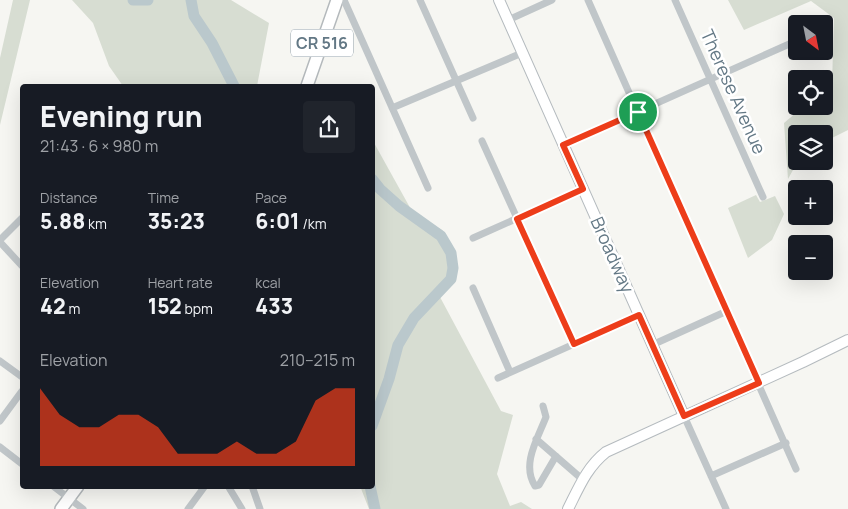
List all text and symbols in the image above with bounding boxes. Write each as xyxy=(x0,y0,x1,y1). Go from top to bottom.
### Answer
north arrow xyxy=(788,15,832,60)
map controls xyxy=(788,15,833,280)
street label: Therese Avenue xyxy=(696,26,772,158)
road number: CR 516 xyxy=(291,29,353,56)
button: locate xyxy=(788,70,833,115)
pin xyxy=(617,91,659,133)
text: Evening run xyxy=(40,97,203,135)
icon: arrive xyxy=(624,98,652,126)
button: share xyxy=(303,101,355,153)
button: layers xyxy=(788,125,833,170)
text: 21:43 · 6 × 980 m xyxy=(40,135,158,157)
button: + xyxy=(788,180,833,225)
text: Distance xyxy=(40,188,97,207)
text: Time xyxy=(148,188,179,207)
text: Pace xyxy=(255,188,287,207)
text: 5.88 xyxy=(40,207,85,235)
text: 35:23 xyxy=(148,207,205,235)
text: 6:01 xyxy=(255,207,300,235)
street label: Broadway xyxy=(586,213,641,297)
text: km xyxy=(85,214,107,233)
text: /km xyxy=(300,214,327,233)
button: − xyxy=(788,235,833,280)
text: Elevation xyxy=(40,273,99,292)
text: Heart rate xyxy=(148,273,213,292)
text: kcal xyxy=(255,273,281,292)
text: 42 xyxy=(40,292,66,320)
text: 152 xyxy=(148,292,182,320)
text: 433 xyxy=(255,292,293,320)
text: m xyxy=(66,299,80,318)
text: bpm xyxy=(182,299,213,318)
text: Elevation xyxy=(40,349,108,371)
text: 210–215 m xyxy=(280,349,355,371)

